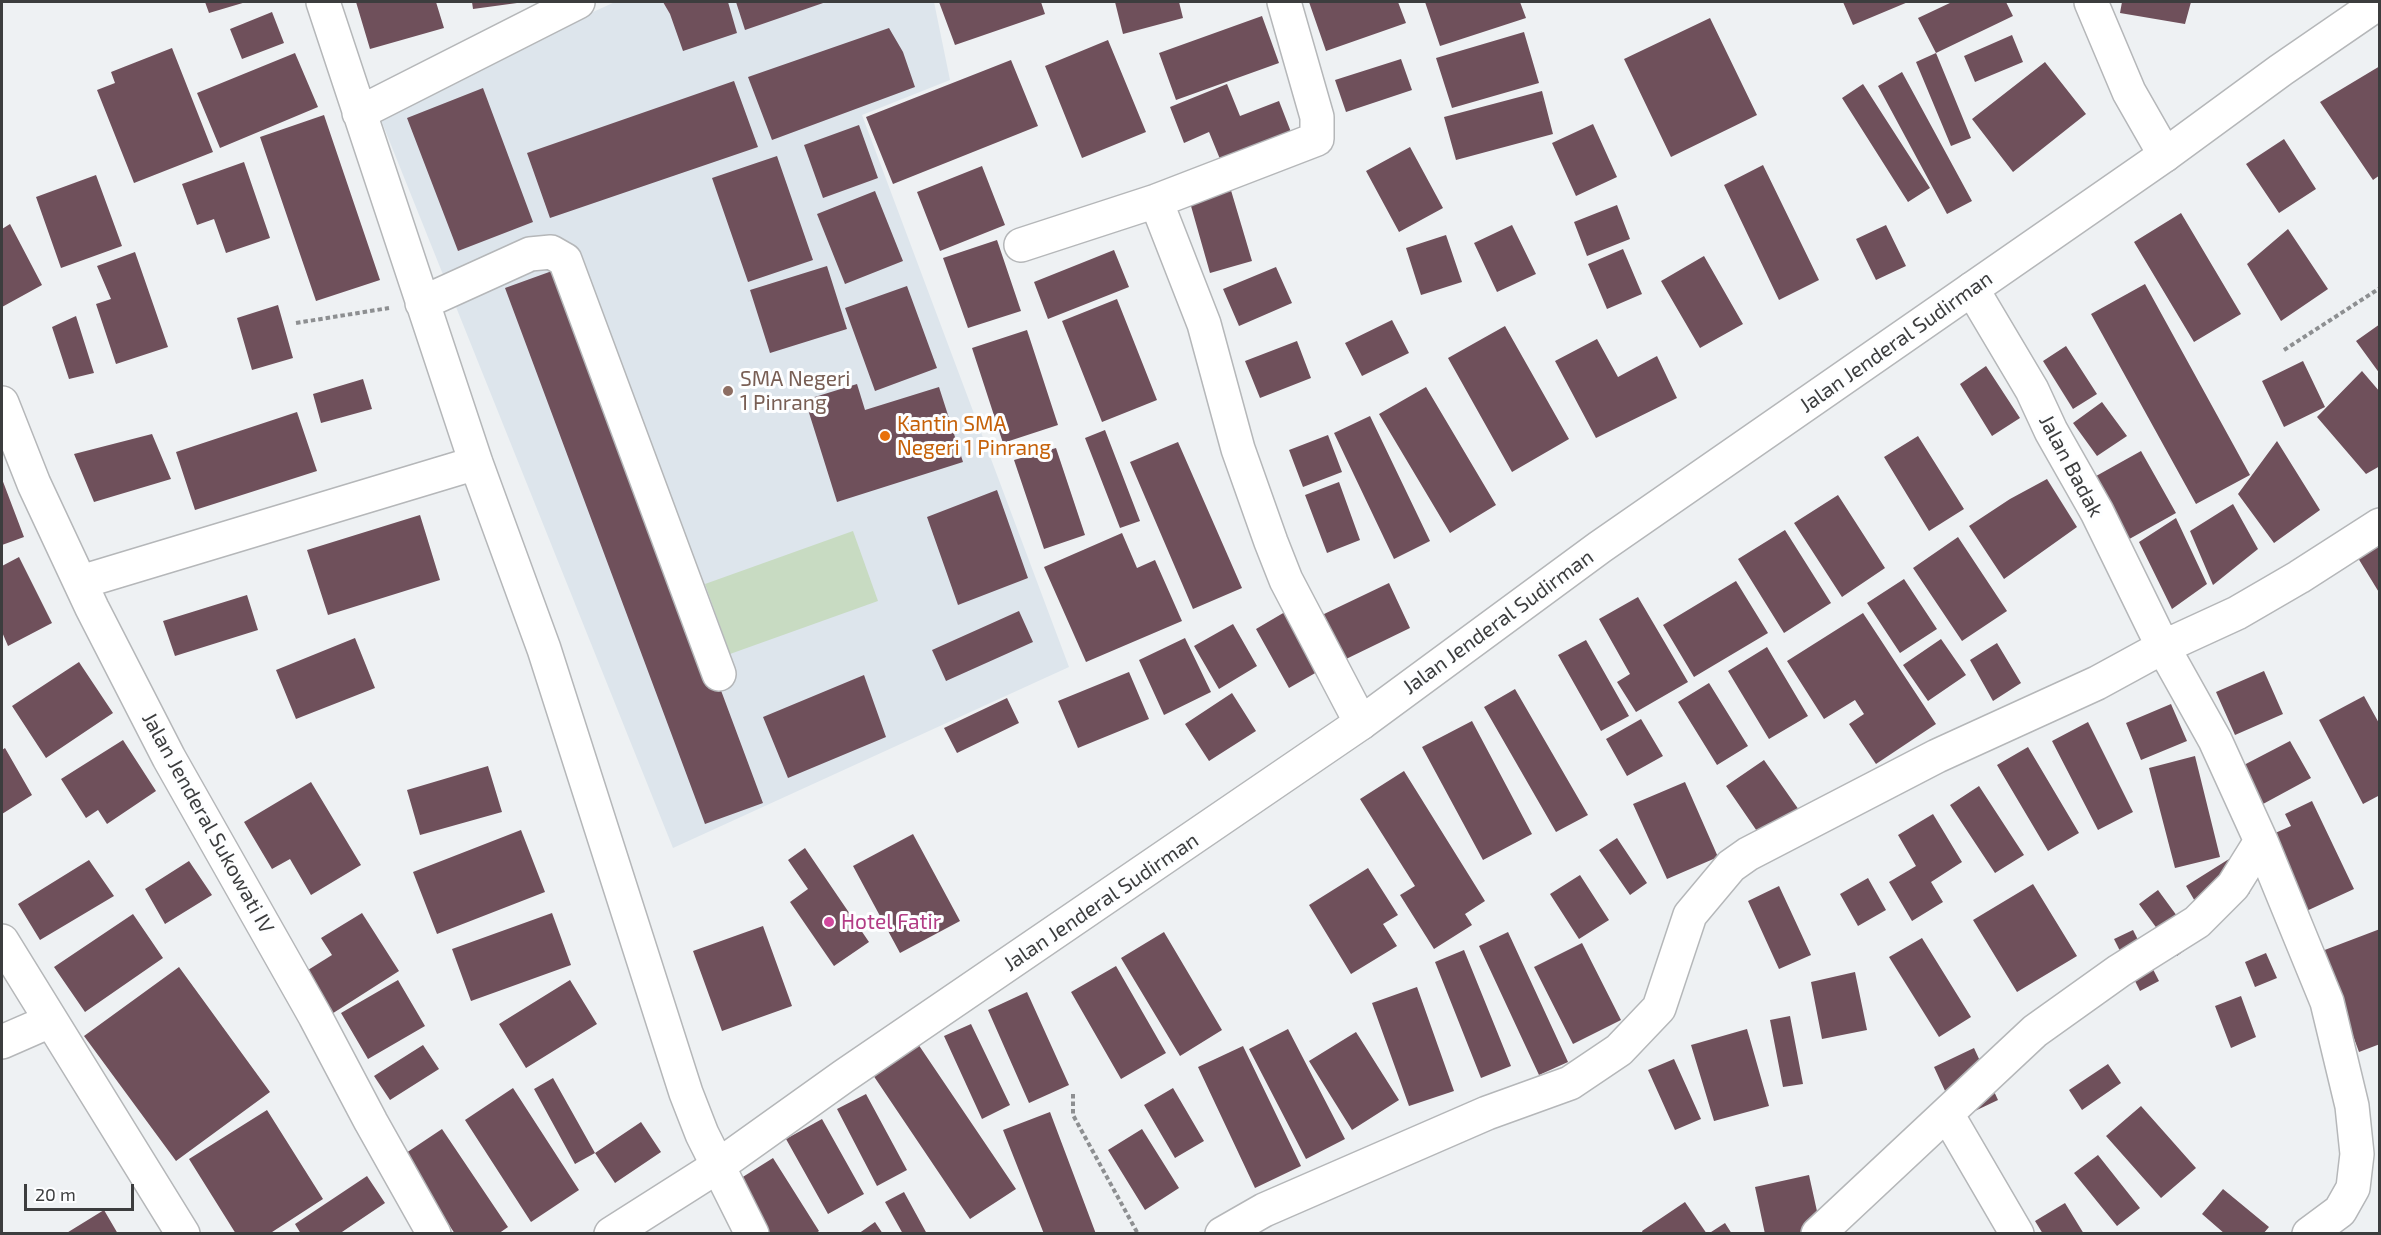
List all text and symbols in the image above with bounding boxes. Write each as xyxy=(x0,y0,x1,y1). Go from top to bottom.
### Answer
street label: Jalan Jenderal Sudirman xyxy=(1795,266,1997,418)
place label: SMA Negeri 1 Pinrang xyxy=(740,366,851,416)
marker: SMA Negeri 1 Pinrang xyxy=(721,384,735,398)
place label: Kantin SMA Negeri 1 Pinrang xyxy=(897,411,1051,461)
street label: Jalan Badak xyxy=(2034,411,2108,521)
marker: Kantin SMA Negeri 1 Pinrang xyxy=(878,429,892,443)
street label: Jalan Jenderal Sudirman xyxy=(1398,544,1598,700)
street label: Jalan Jenderal Sukowati IV xyxy=(137,708,279,938)
street label: Jalan Jenderal Sudirman xyxy=(999,827,1203,977)
place label: Hotel Fatir xyxy=(841,909,941,935)
marker: Hotel Fatir xyxy=(822,915,836,929)
scale bar xyxy=(27,1172,136,1210)
text: 20 m xyxy=(35,1183,76,1205)

